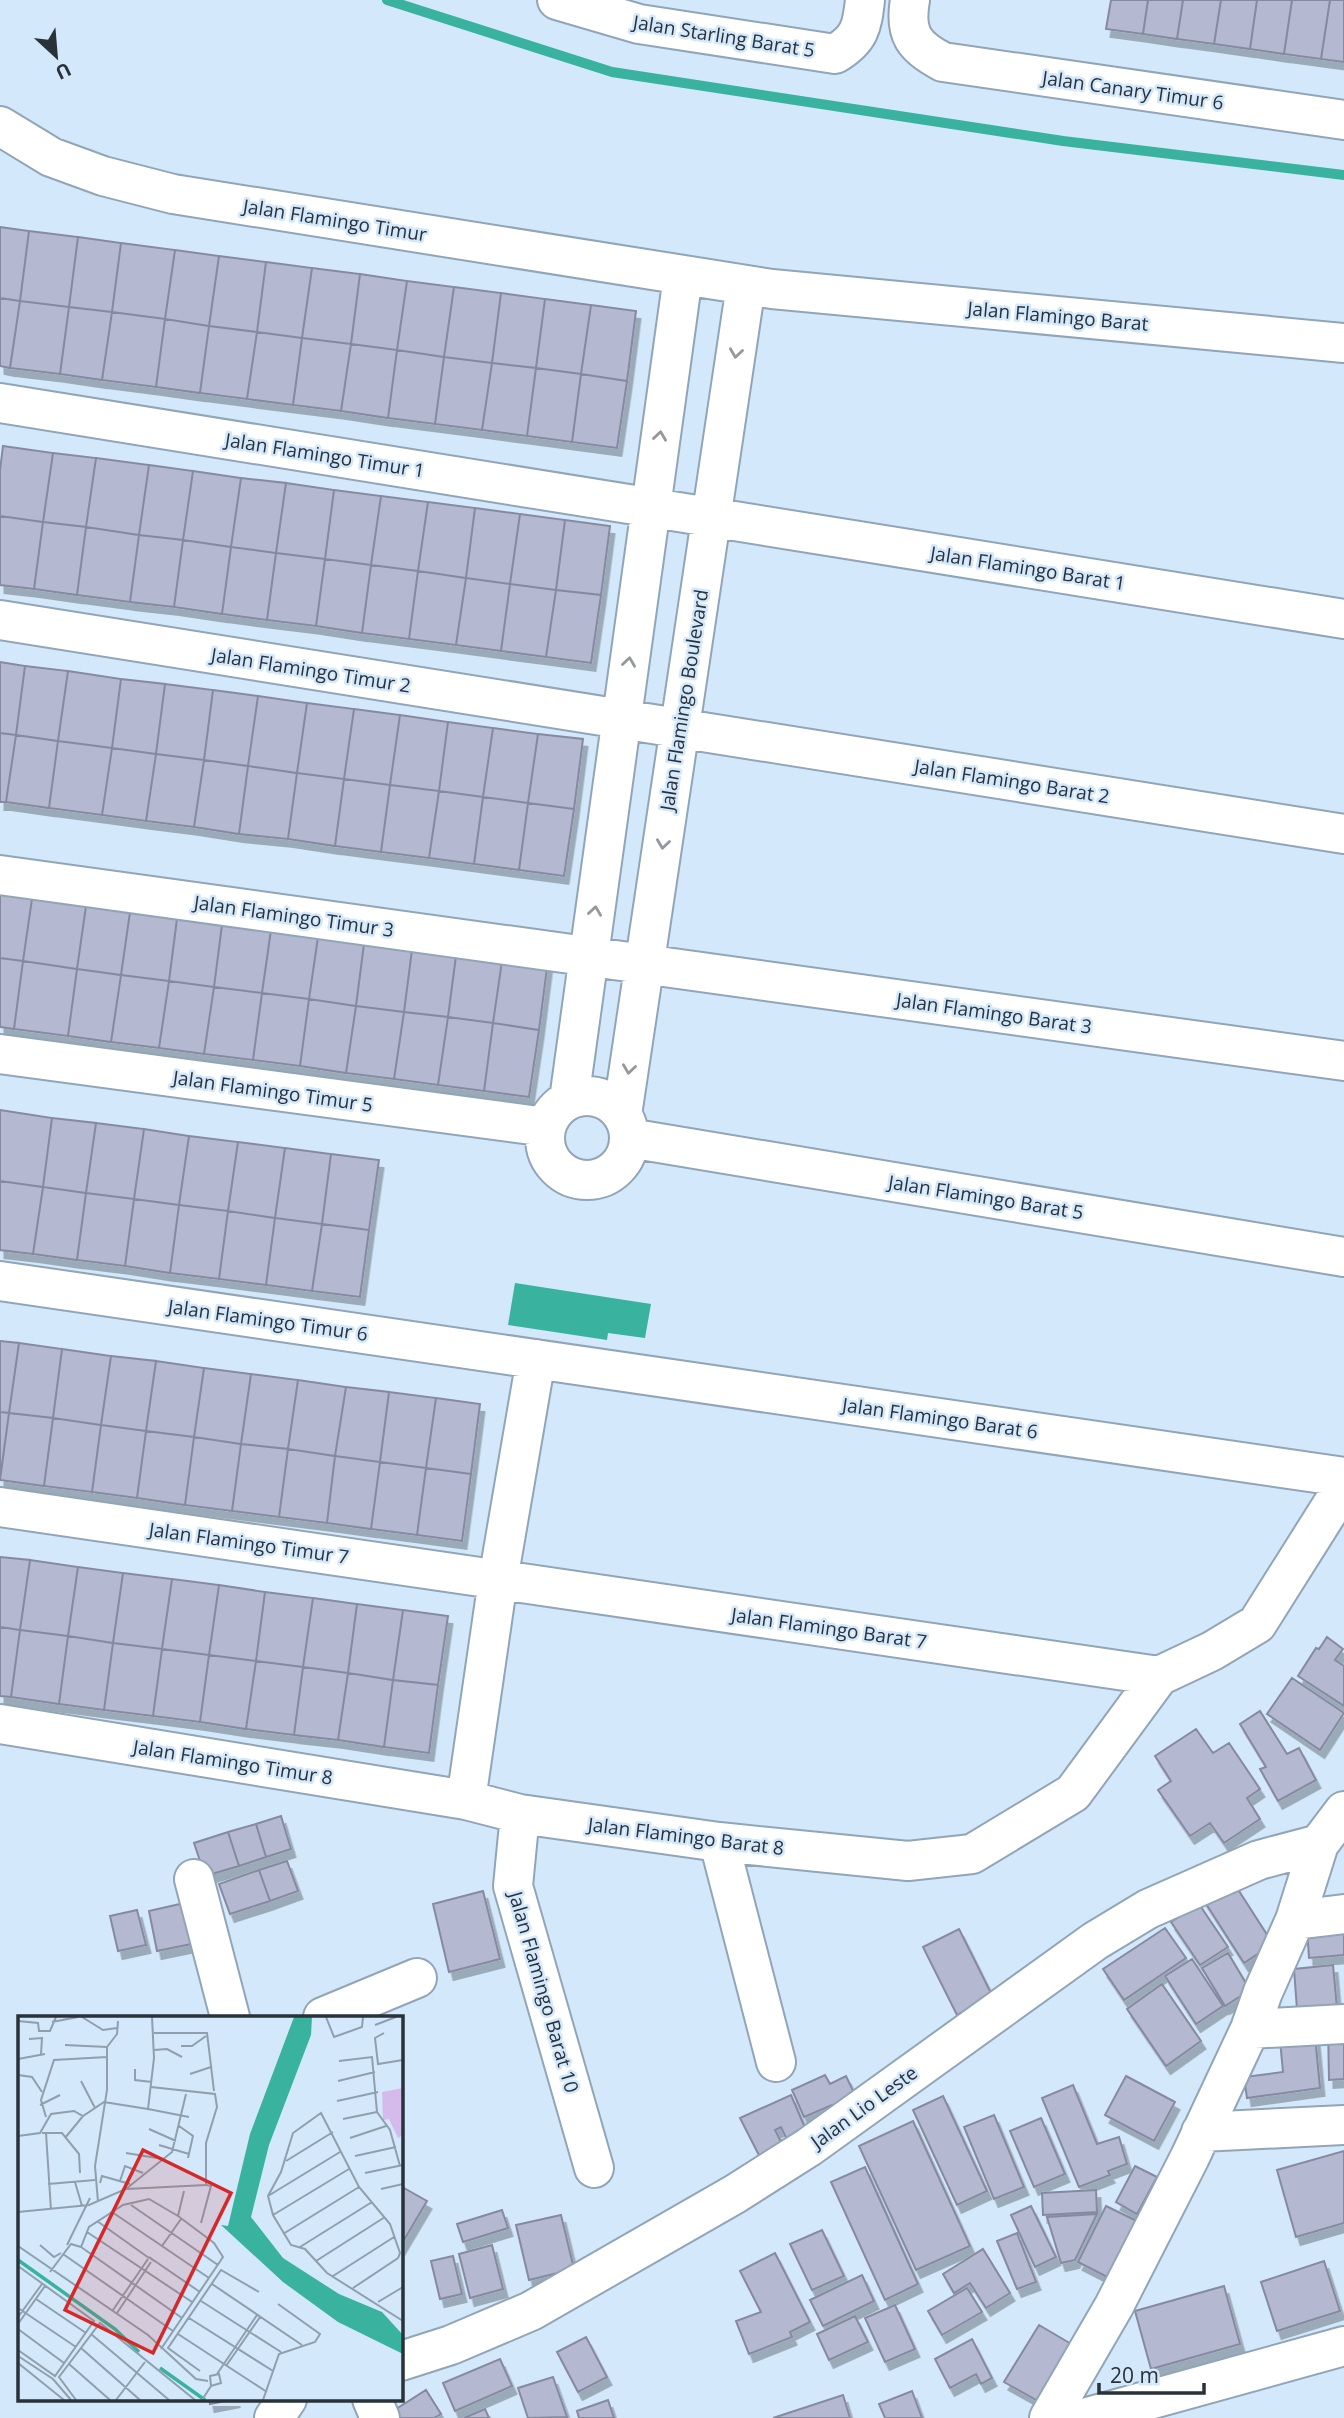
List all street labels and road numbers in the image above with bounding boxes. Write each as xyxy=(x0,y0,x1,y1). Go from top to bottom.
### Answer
street label: Jalan Starling Barat 5 xyxy=(629,9,817,63)
street label: Jalan Canary Timur 6 xyxy=(1039,64,1225,116)
street label: Jalan Flamingo Timur xyxy=(239,192,429,247)
street label: Jalan Flamingo Barat xyxy=(965,295,1150,337)
street label: Jalan Flamingo Timur 1 xyxy=(221,426,427,484)
street label: Jalan Flamingo Barat 1 xyxy=(927,539,1127,596)
street label: Jalan Flamingo Boulevard xyxy=(653,587,714,815)
street label: Jalan Flamingo Timur 2 xyxy=(207,641,413,699)
street label: Jalan Flamingo Barat 2 xyxy=(911,752,1111,809)
street label: Jalan Flamingo Timur 3 xyxy=(190,889,396,943)
street label: Jalan Flamingo Barat 3 xyxy=(893,986,1093,1040)
street label: Jalan Flamingo Timur 5 xyxy=(169,1064,375,1118)
street label: Jalan Flamingo Barat 5 xyxy=(885,1168,1085,1225)
street label: Jalan Flamingo Timur 6 xyxy=(164,1293,370,1347)
street label: Jalan Flamingo Barat 6 xyxy=(839,1391,1039,1445)
street label: Jalan Flamingo Timur 7 xyxy=(145,1516,351,1570)
street label: Jalan Flamingo Barat 7 xyxy=(728,1601,928,1655)
street label: Jalan Flamingo Timur 8 xyxy=(129,1733,335,1791)
street label: Jalan Flamingo Barat 8 xyxy=(585,1811,785,1861)
street label: Jalan Flamingo Barat 10 xyxy=(502,1886,585,2096)
street label: Jalan Lio Leste xyxy=(804,2060,923,2156)

